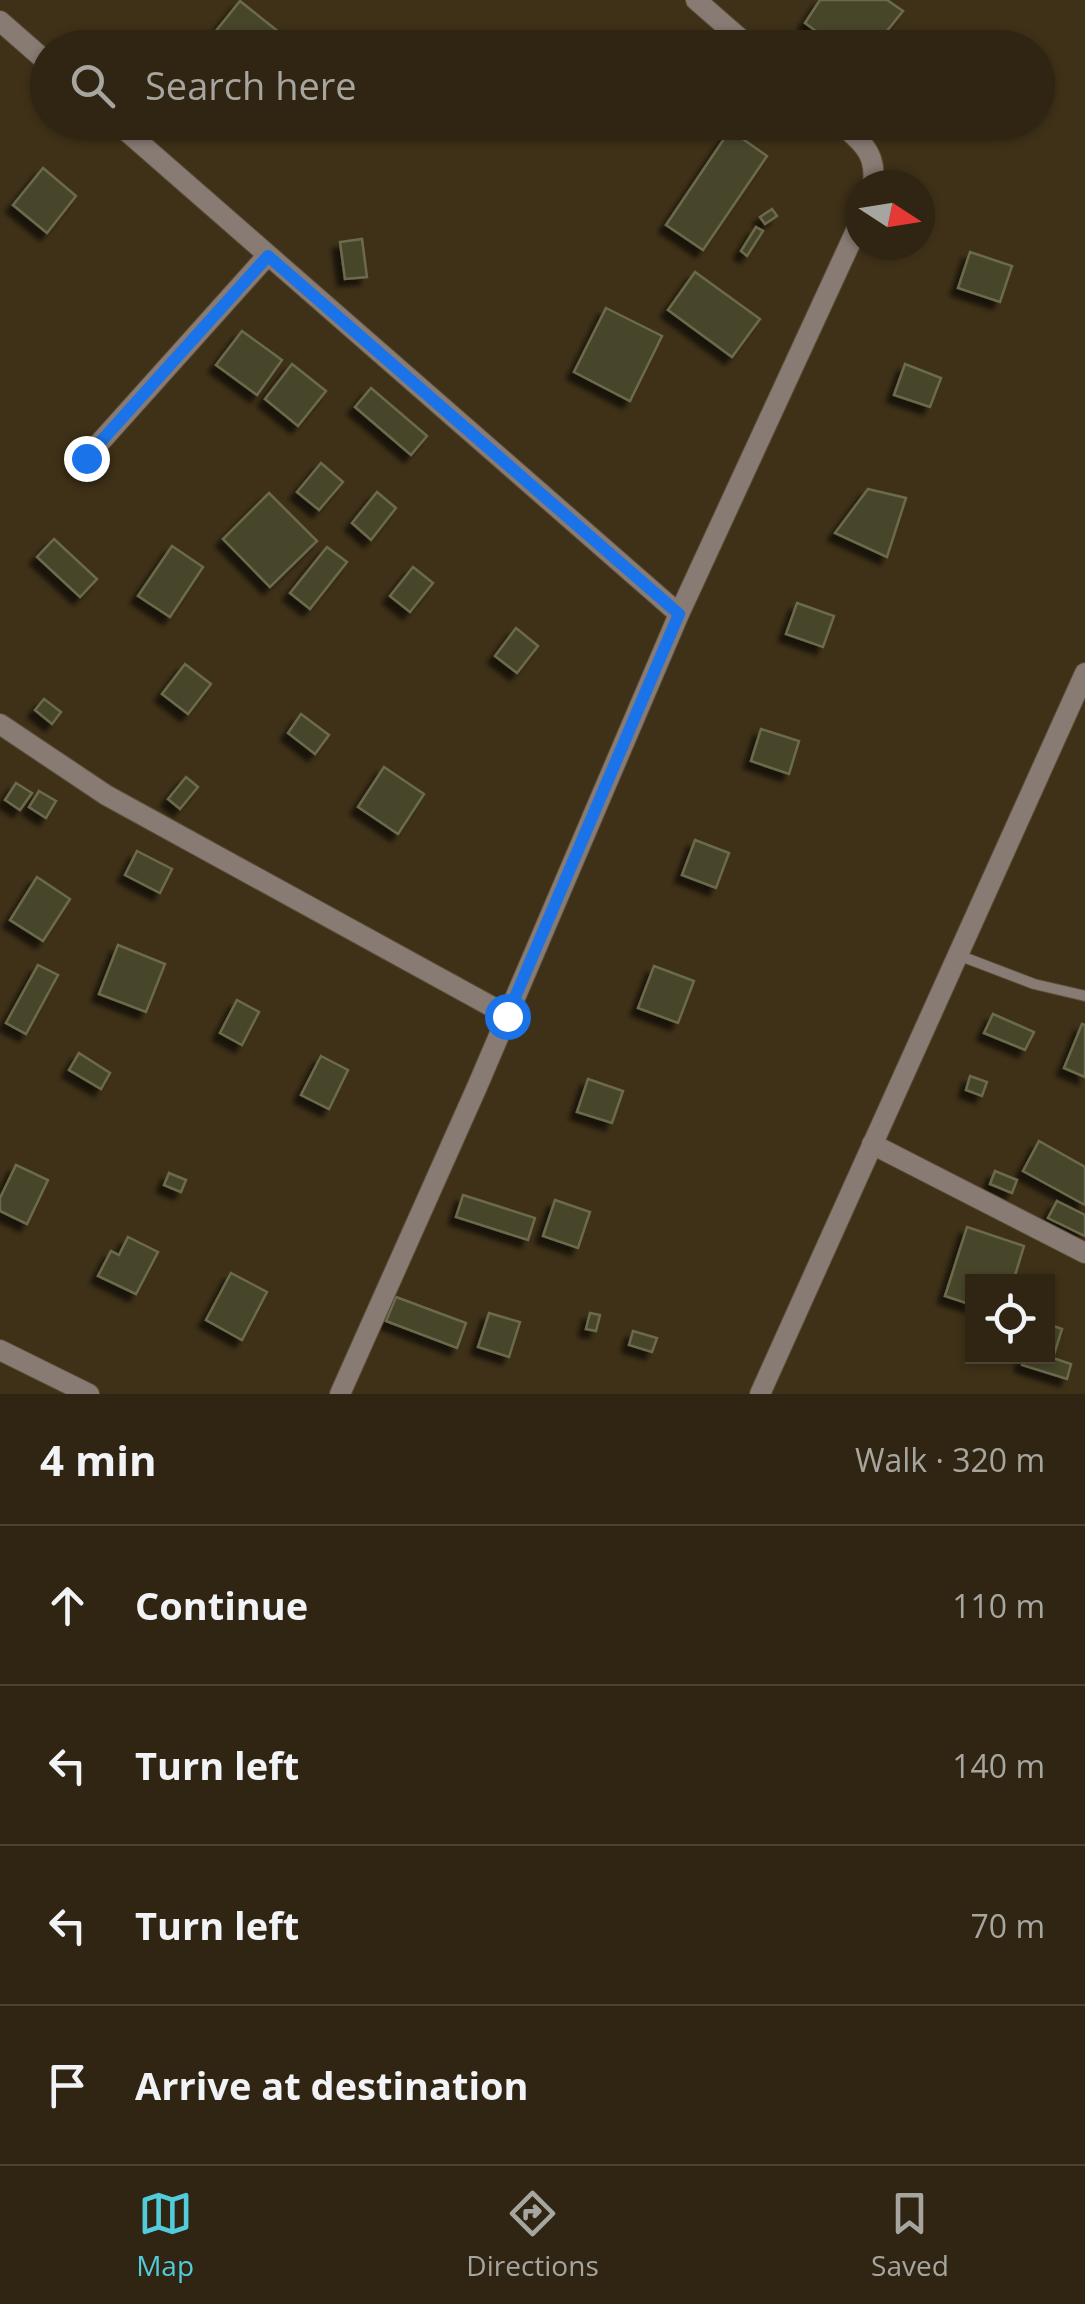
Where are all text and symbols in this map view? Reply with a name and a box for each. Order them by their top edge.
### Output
search box [30,30,1055,140]
icon: search [65,58,120,113]
text: Search here [145,59,357,111]
north arrow [845,170,935,260]
route end [64,436,110,482]
route start [485,994,531,1040]
map controls [965,1274,1055,1364]
button: locate [965,1274,1055,1364]
text: 4 min [40,1431,157,1488]
text: Walk · 320 m [855,1438,1045,1481]
icon: ahead [40,1578,95,1633]
text: Continue [135,1579,308,1631]
text: 110 m [952,1584,1045,1627]
icon: left [40,1738,95,1793]
text: Turn left [135,1739,299,1791]
text: 140 m [952,1744,1045,1787]
icon: left [40,1898,95,1953]
text: Turn left [135,1899,299,1951]
text: 70 m [970,1904,1045,1947]
icon: arrive [40,2058,95,2113]
text: Arrive at destination [135,2059,529,2111]
tab: Map [136,2186,194,2284]
tab: Directions [466,2186,599,2284]
tab: Saved [871,2186,949,2284]

